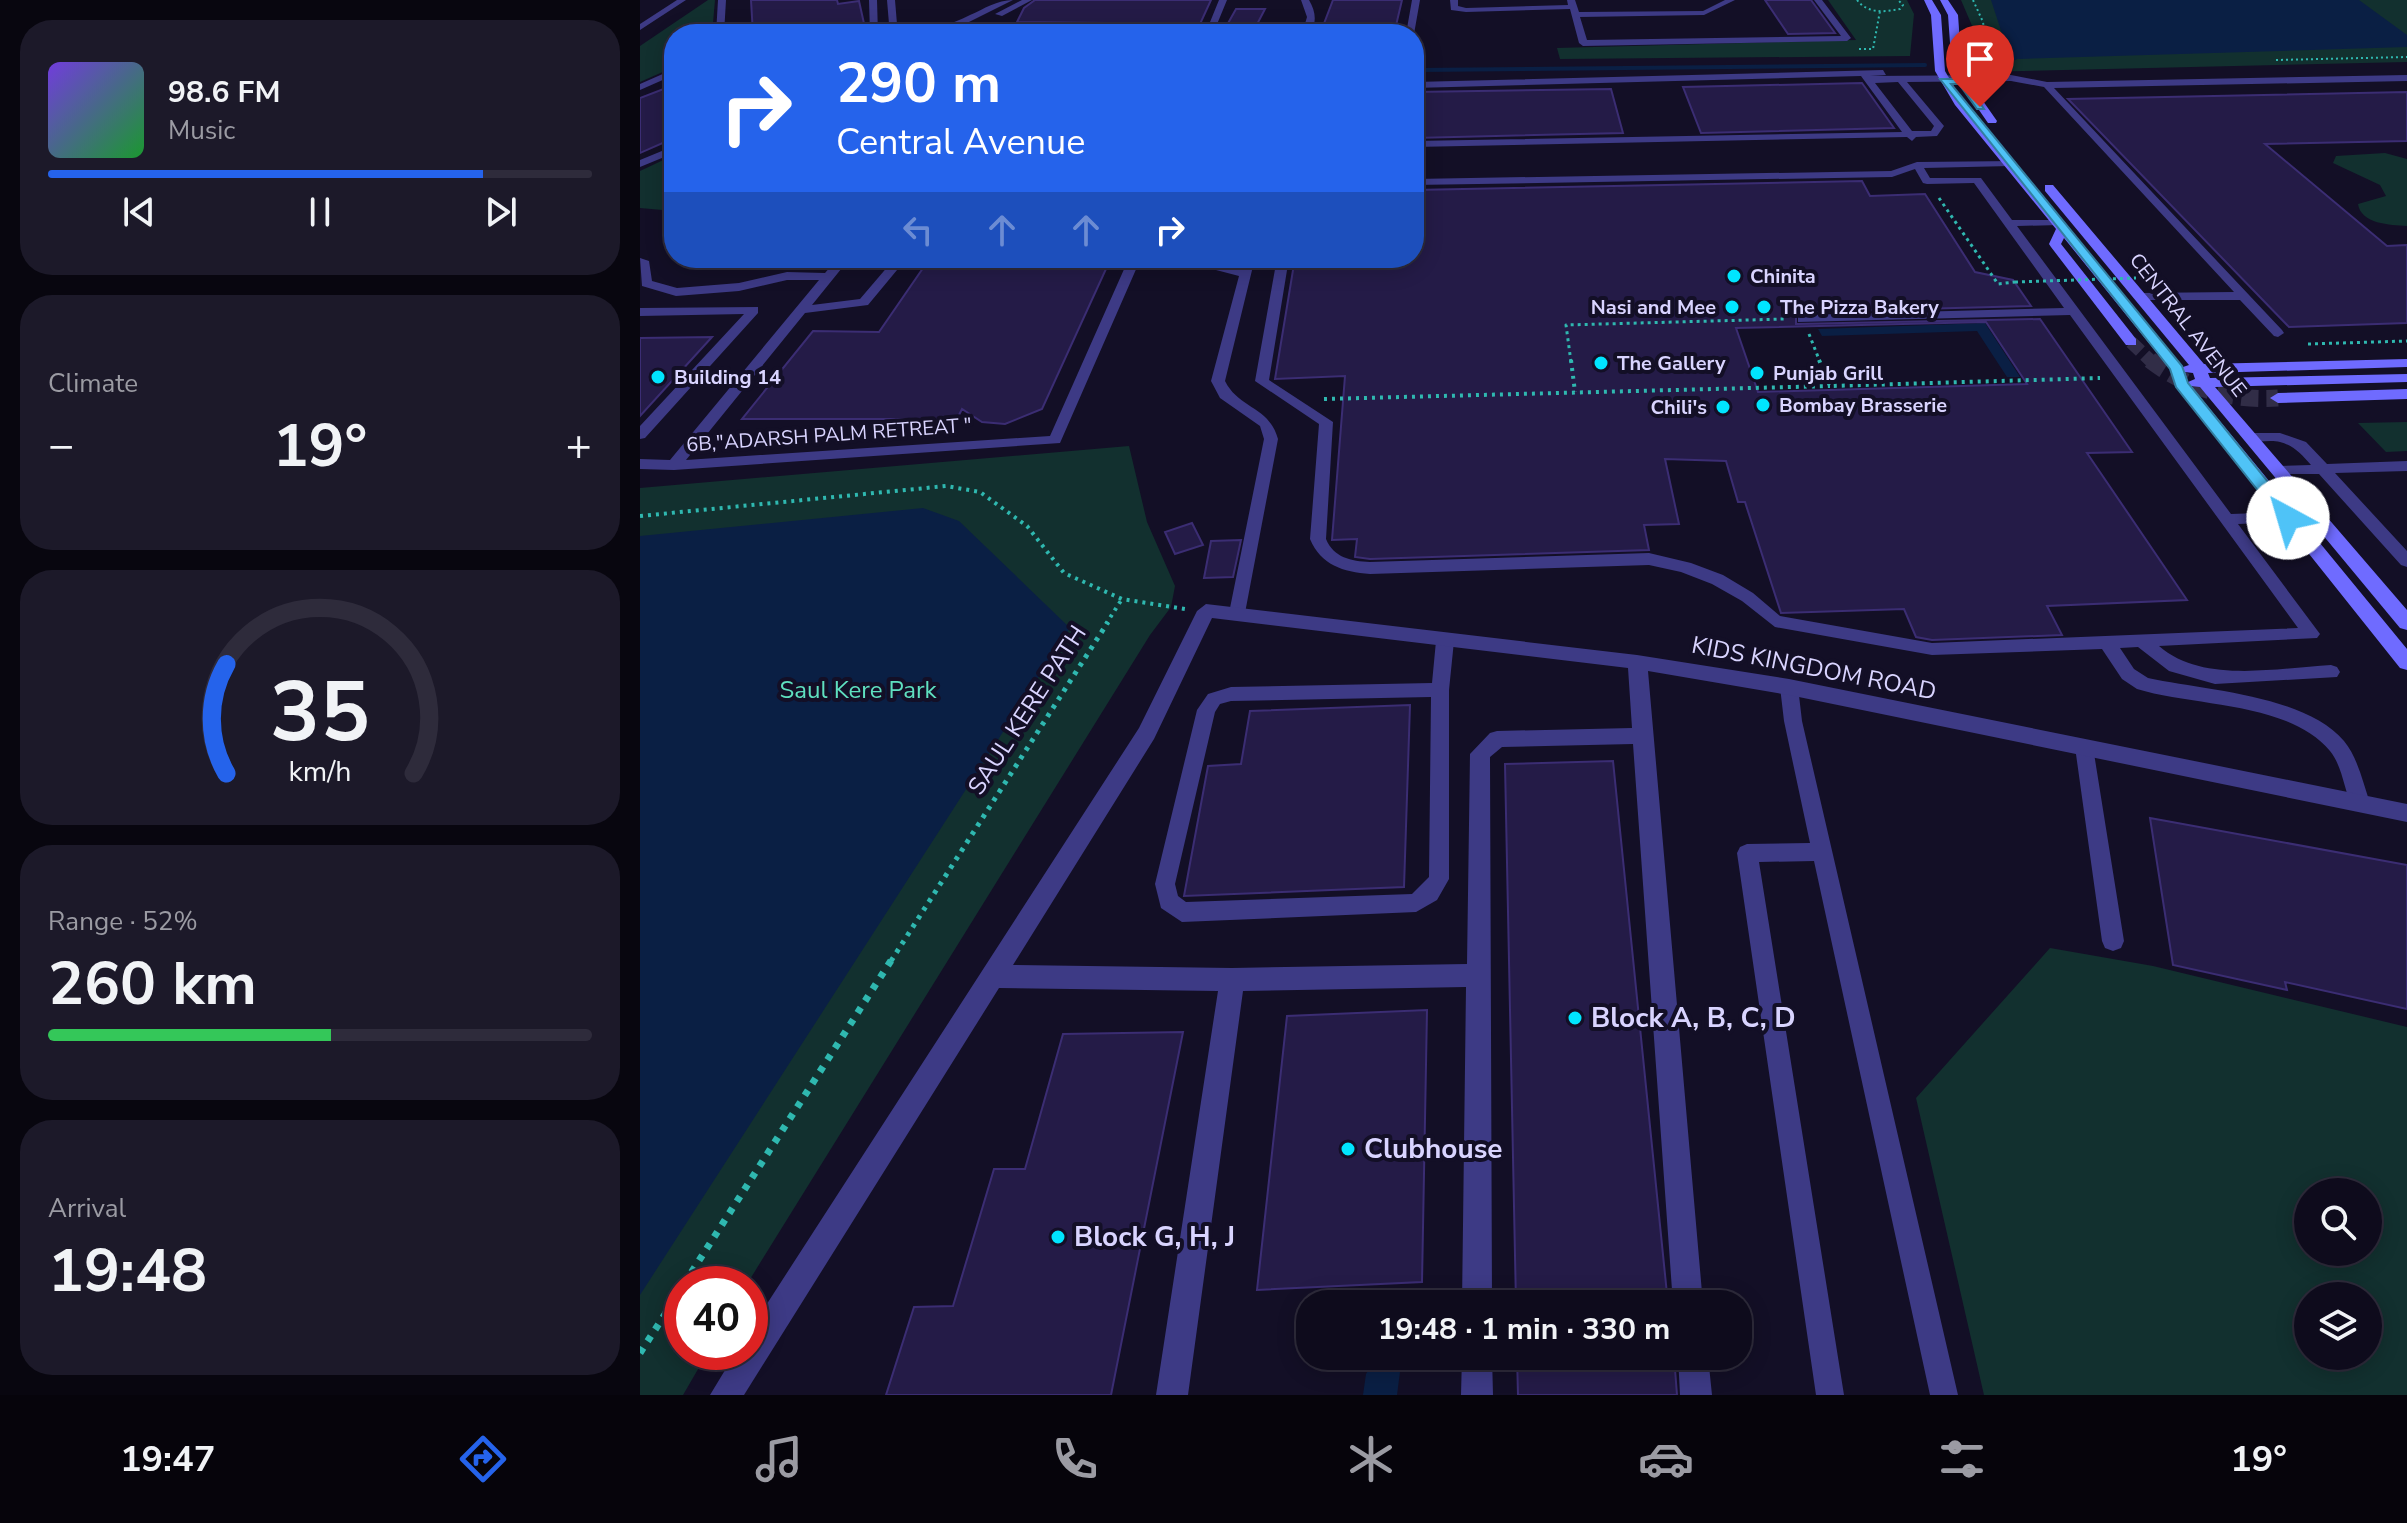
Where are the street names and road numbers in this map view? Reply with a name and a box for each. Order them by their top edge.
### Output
street label: CENTRAL AVENUE [2123,247,2253,403]
street label: 6B,"ADARSH PALM RETREAT " [685,412,973,458]
street label: SAUL KERE PATH [960,619,1094,801]
street label: KIDS KINGDOM ROAD [1689,629,1939,707]

